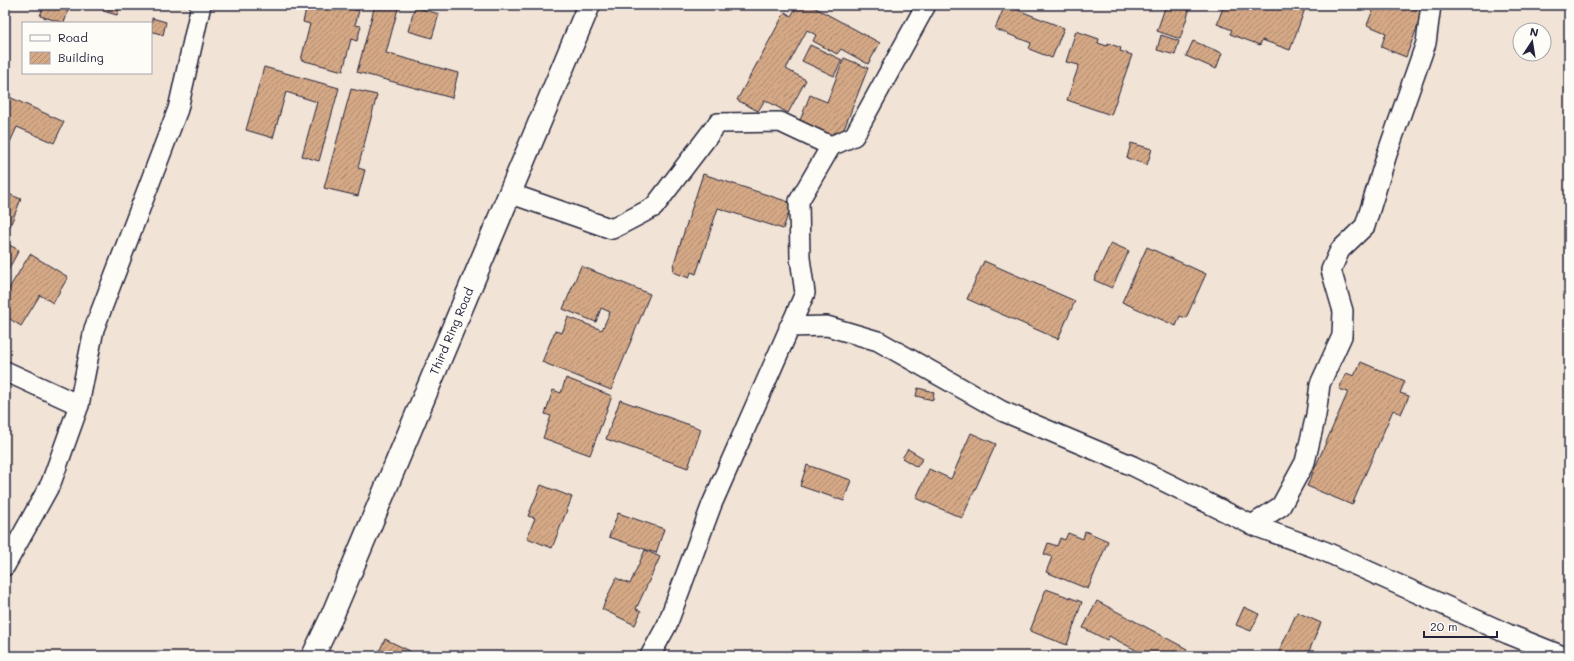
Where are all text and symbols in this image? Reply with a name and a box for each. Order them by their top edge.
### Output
legend [22,22,152,74]
north arrow [1512,22,1552,62]
text: N [1529,24,1540,40]
text: Road [58,29,88,45]
text: Building [58,49,104,65]
street label: Third Ring Road [425,285,477,377]
scale bar [1424,613,1497,639]
text: 20 m [1430,618,1458,634]

